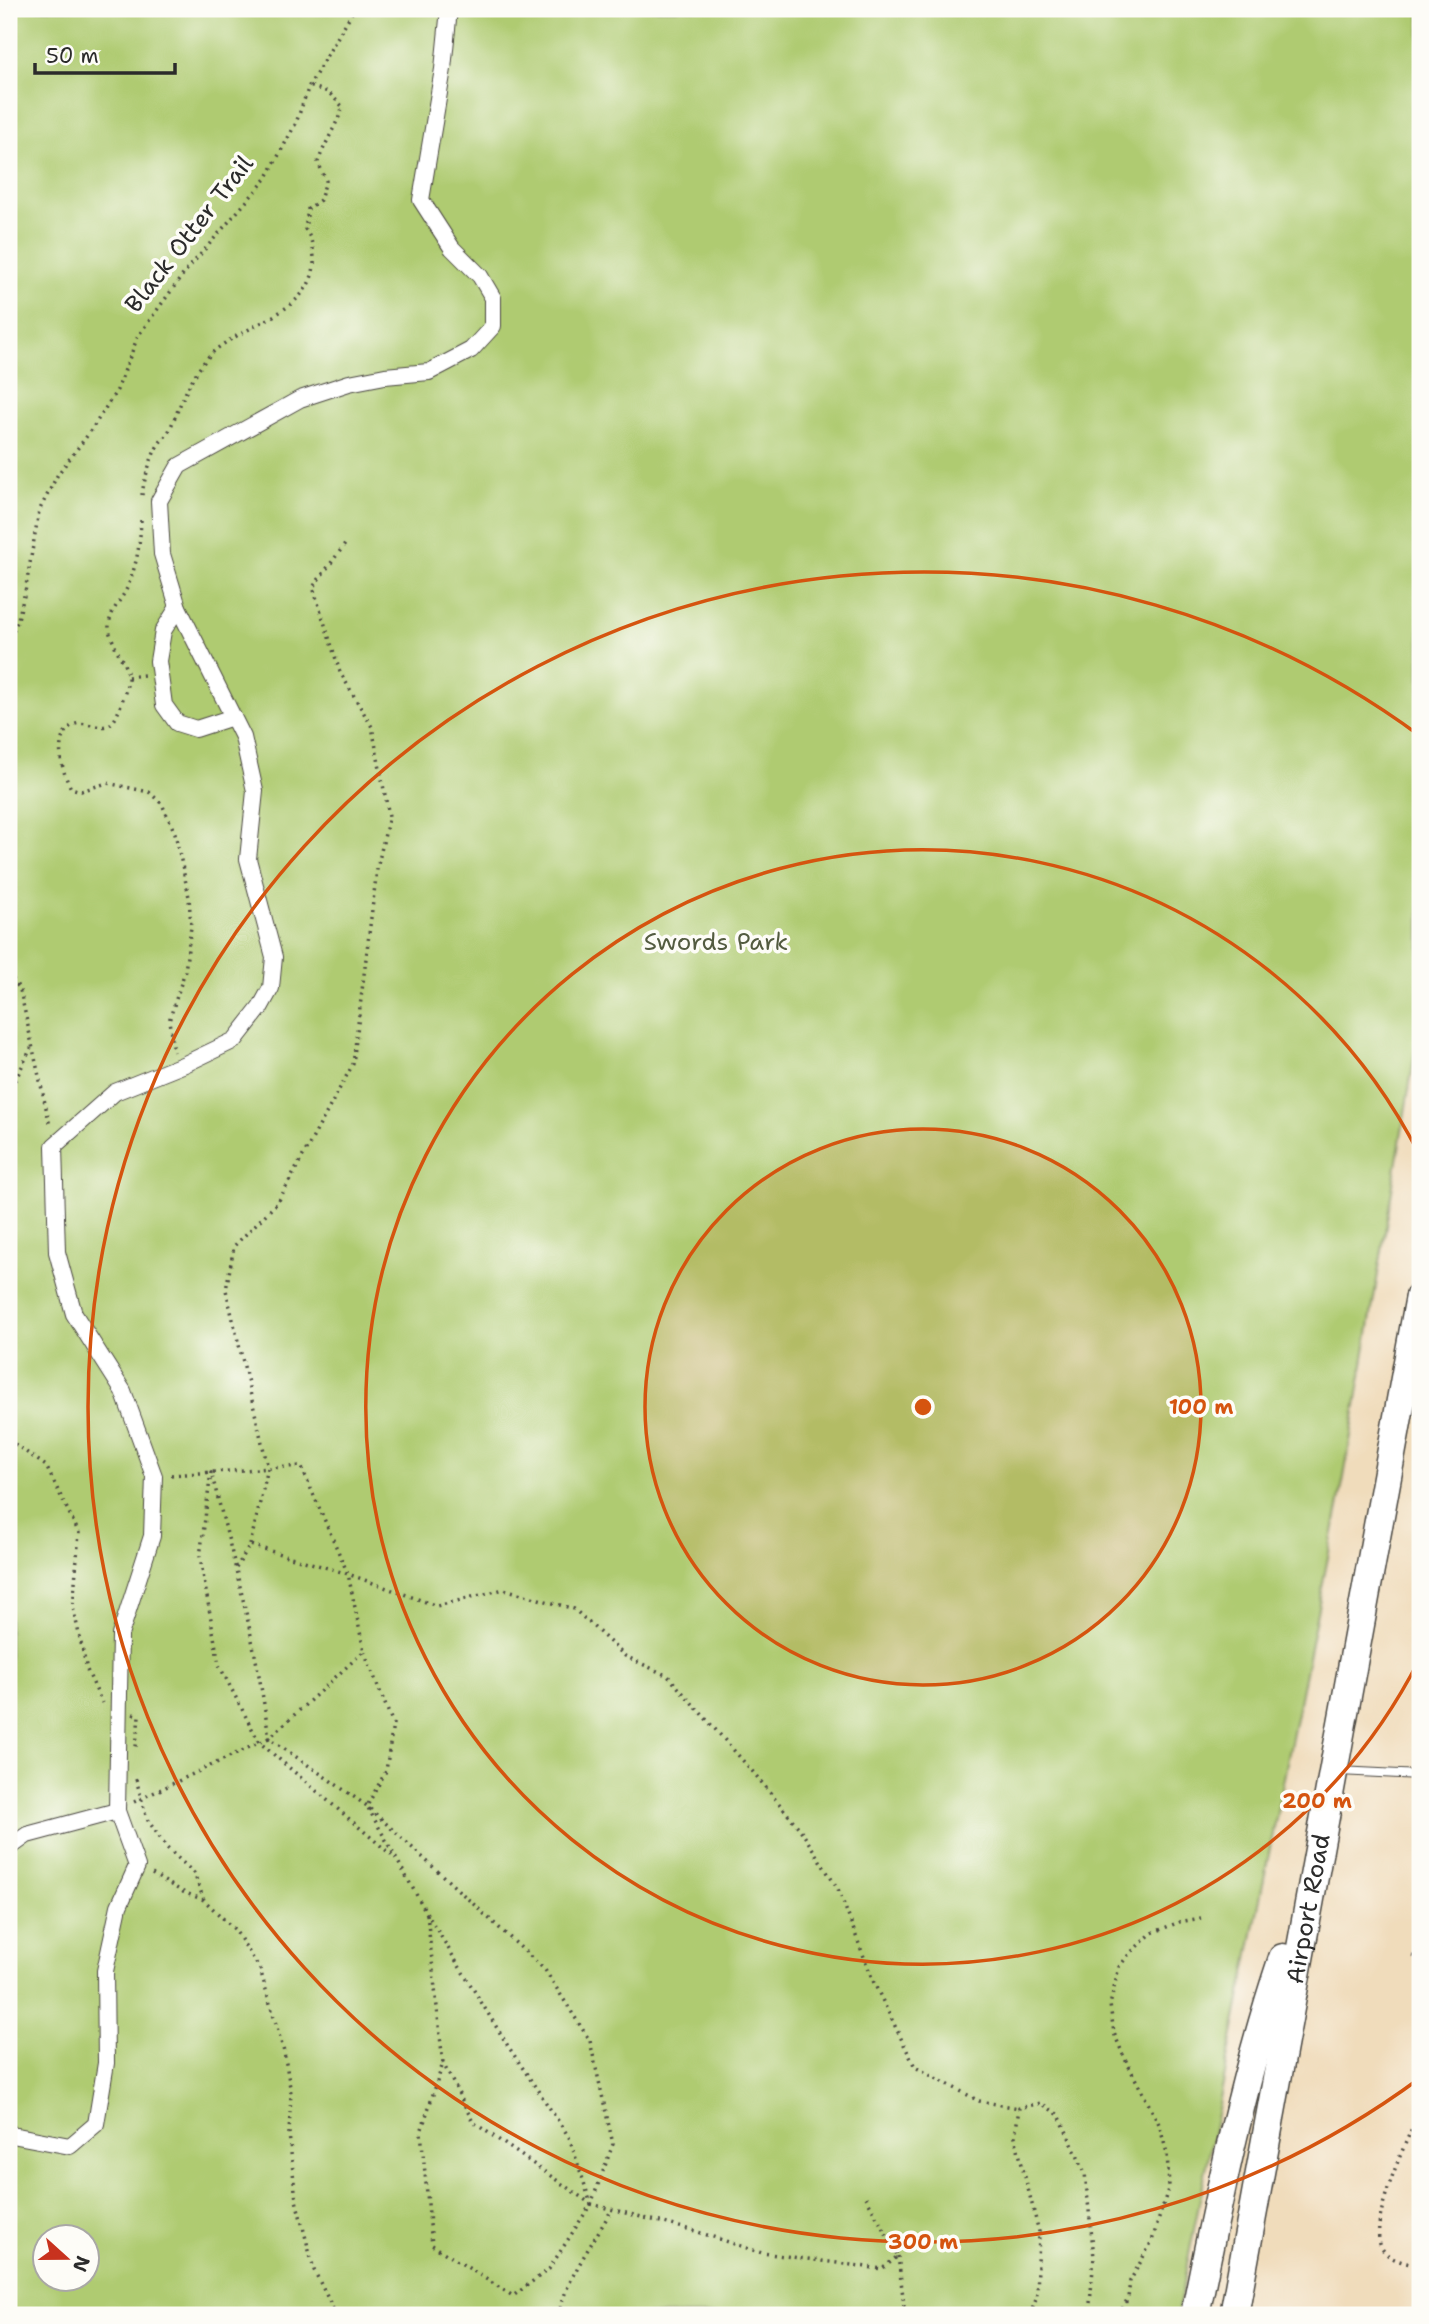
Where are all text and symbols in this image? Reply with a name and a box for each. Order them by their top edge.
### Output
scale bar [35,32,175,76]
text: 50 m [46,42,99,70]
street label: Black Otter Trail [118,148,261,319]
park label: Swords Park [644,926,788,958]
text: 100 m [1169,1393,1233,1421]
centre of rings [911,1395,935,1419]
text: 200 m [1282,1787,1352,1815]
street label: Airport Road [1279,1831,1338,1986]
north arrow [32,2222,102,2292]
text: 300 m [888,2228,958,2256]
text: N [67,2252,96,2275]

